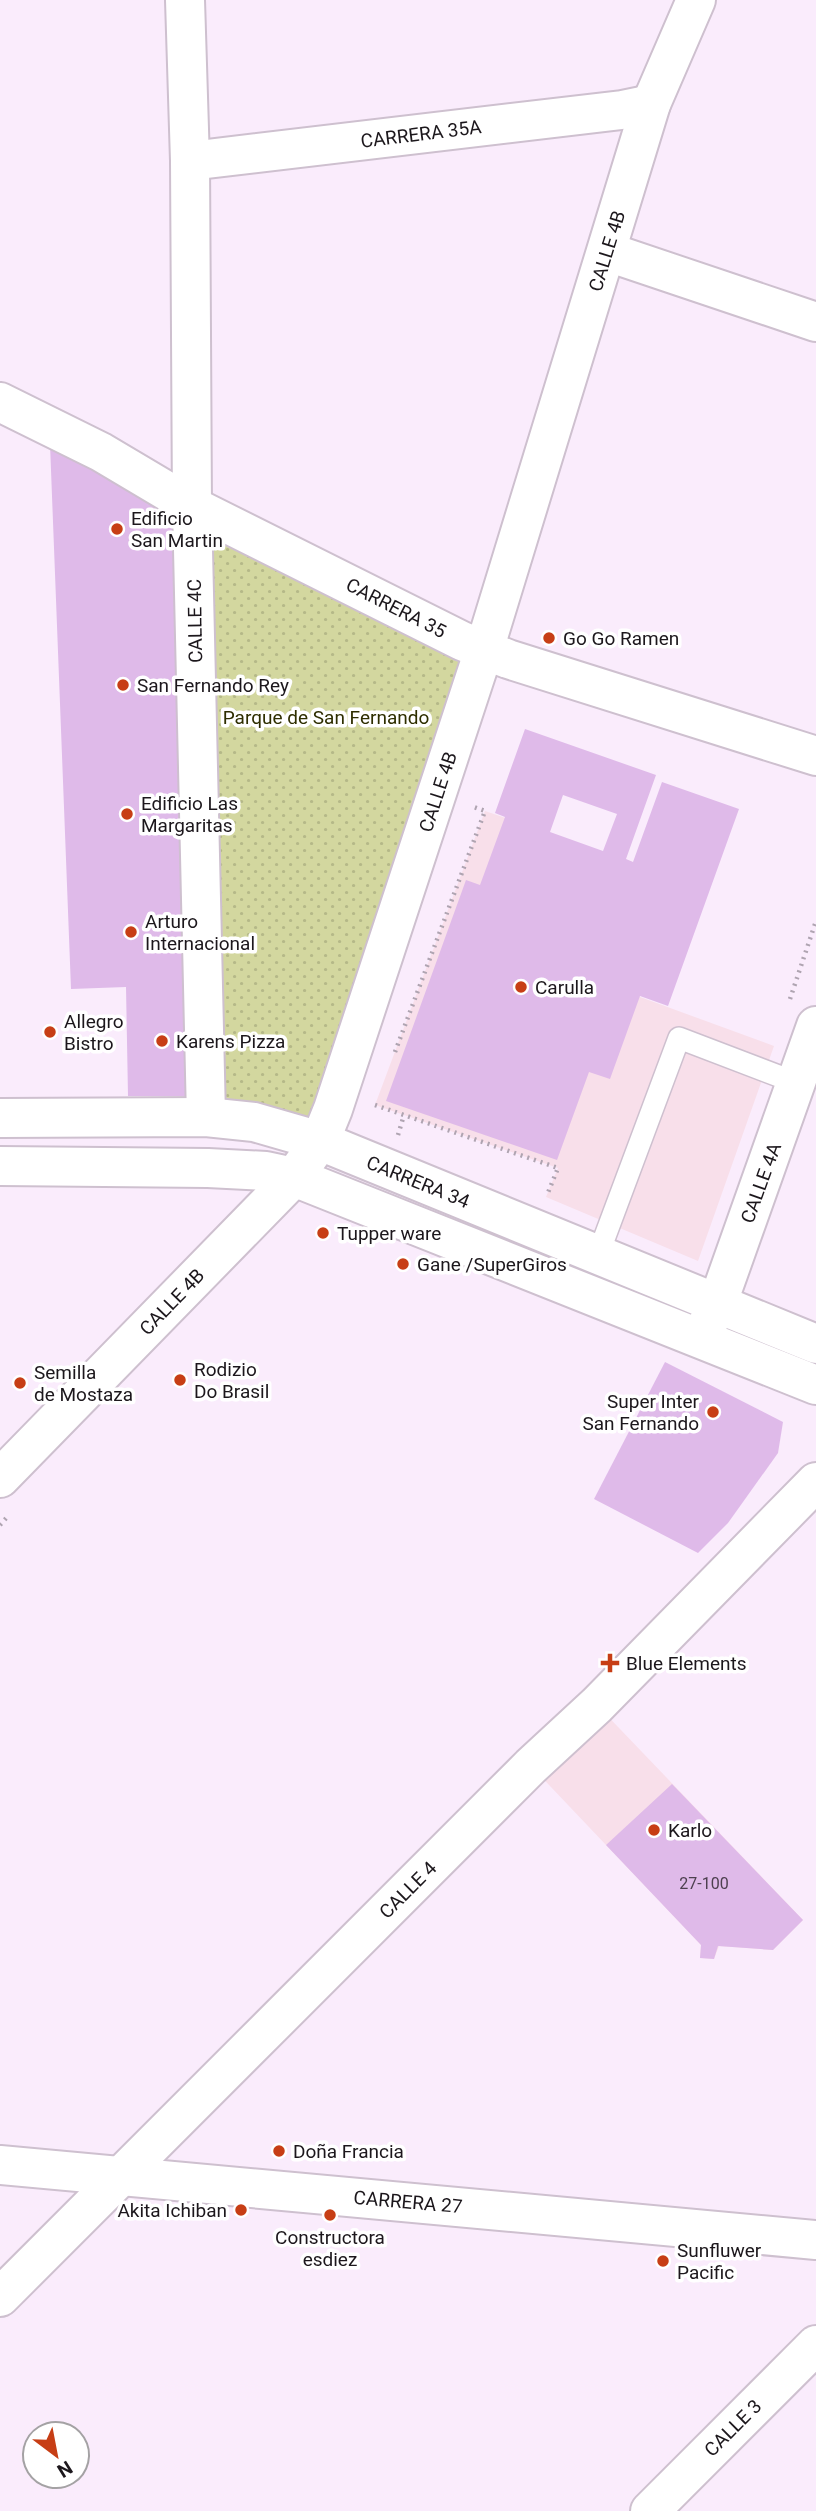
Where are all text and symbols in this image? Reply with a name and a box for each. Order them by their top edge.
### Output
street label: CARRERA 35A [359,115,483,153]
street label: CALLE 4B [584,208,630,294]
place label: Edificio San Martin [131,507,223,552]
marker: Edificio San Martin [109,521,125,537]
street label: CARRERA 35 [342,573,450,643]
street label: CALLE 4C [183,579,207,663]
place label: Go Go Ramen [563,627,679,650]
marker: Go Go Ramen [541,630,557,646]
place label: San Fernando Rey [137,674,289,697]
marker: San Fernando Rey [115,677,131,693]
park label: Parque de San Fernando [223,706,429,729]
street label: CALLE 4B [414,749,462,835]
place label: Edificio Las Margaritas [141,792,238,837]
marker: Edificio Las Margaritas [119,806,135,822]
place label: Arturo Internacional [145,910,255,955]
marker: Arturo Internacional [123,924,139,940]
place label: Carulla [535,976,594,999]
marker: Carulla [513,979,529,995]
place label: Allegro Bistro [64,1010,123,1055]
marker: Allegro Bistro [42,1024,58,1040]
place label: Karens Pizza [176,1030,285,1053]
marker: Karens Pizza [154,1033,170,1049]
street label: CALLE 4A [736,1139,786,1226]
street label: CARRERA 34 [363,1151,473,1213]
place label: Tupper ware [337,1222,441,1245]
marker: Tupper ware [315,1225,331,1241]
place label: Gane /SuperGiros [417,1253,567,1276]
marker: Gane /SuperGiros [395,1256,411,1272]
street label: CALLE 4B [135,1264,209,1340]
place label: Rodizio Do Brasil [194,1358,269,1403]
place label: Semilla de Mostaza [34,1361,133,1406]
marker: Rodizio Do Brasil [172,1372,188,1388]
marker: Semilla de Mostaza [12,1375,28,1391]
place label: Super Inter San Fernando [582,1390,700,1435]
marker: Super Inter San Fernando [705,1404,721,1420]
place label: Blue Elements [626,1652,746,1675]
marker: Blue Elements [600,1653,620,1673]
place label: Karlo [668,1819,712,1842]
marker: Karlo [646,1822,662,1838]
street label: CALLE 4 [375,1856,442,1923]
house number: 27-100 [679,1874,729,1893]
place label: Doña Francia [293,2140,404,2163]
marker: Doña Francia [271,2143,287,2159]
street label: CARRERA 27 [353,2186,463,2218]
place label: Akita Ichiban [117,2199,227,2222]
marker: Akita Ichiban [233,2202,249,2218]
marker: Constructora esdiez [322,2207,338,2223]
place label: Constructora esdiez [275,2226,385,2271]
place label: Sunfluwer Pacific [677,2239,762,2284]
marker: Sunfluwer Pacific [655,2253,671,2269]
street label: CALLE 3 [700,2395,766,2461]
north arrow [21,2420,91,2490]
text: N [53,2456,77,2482]

